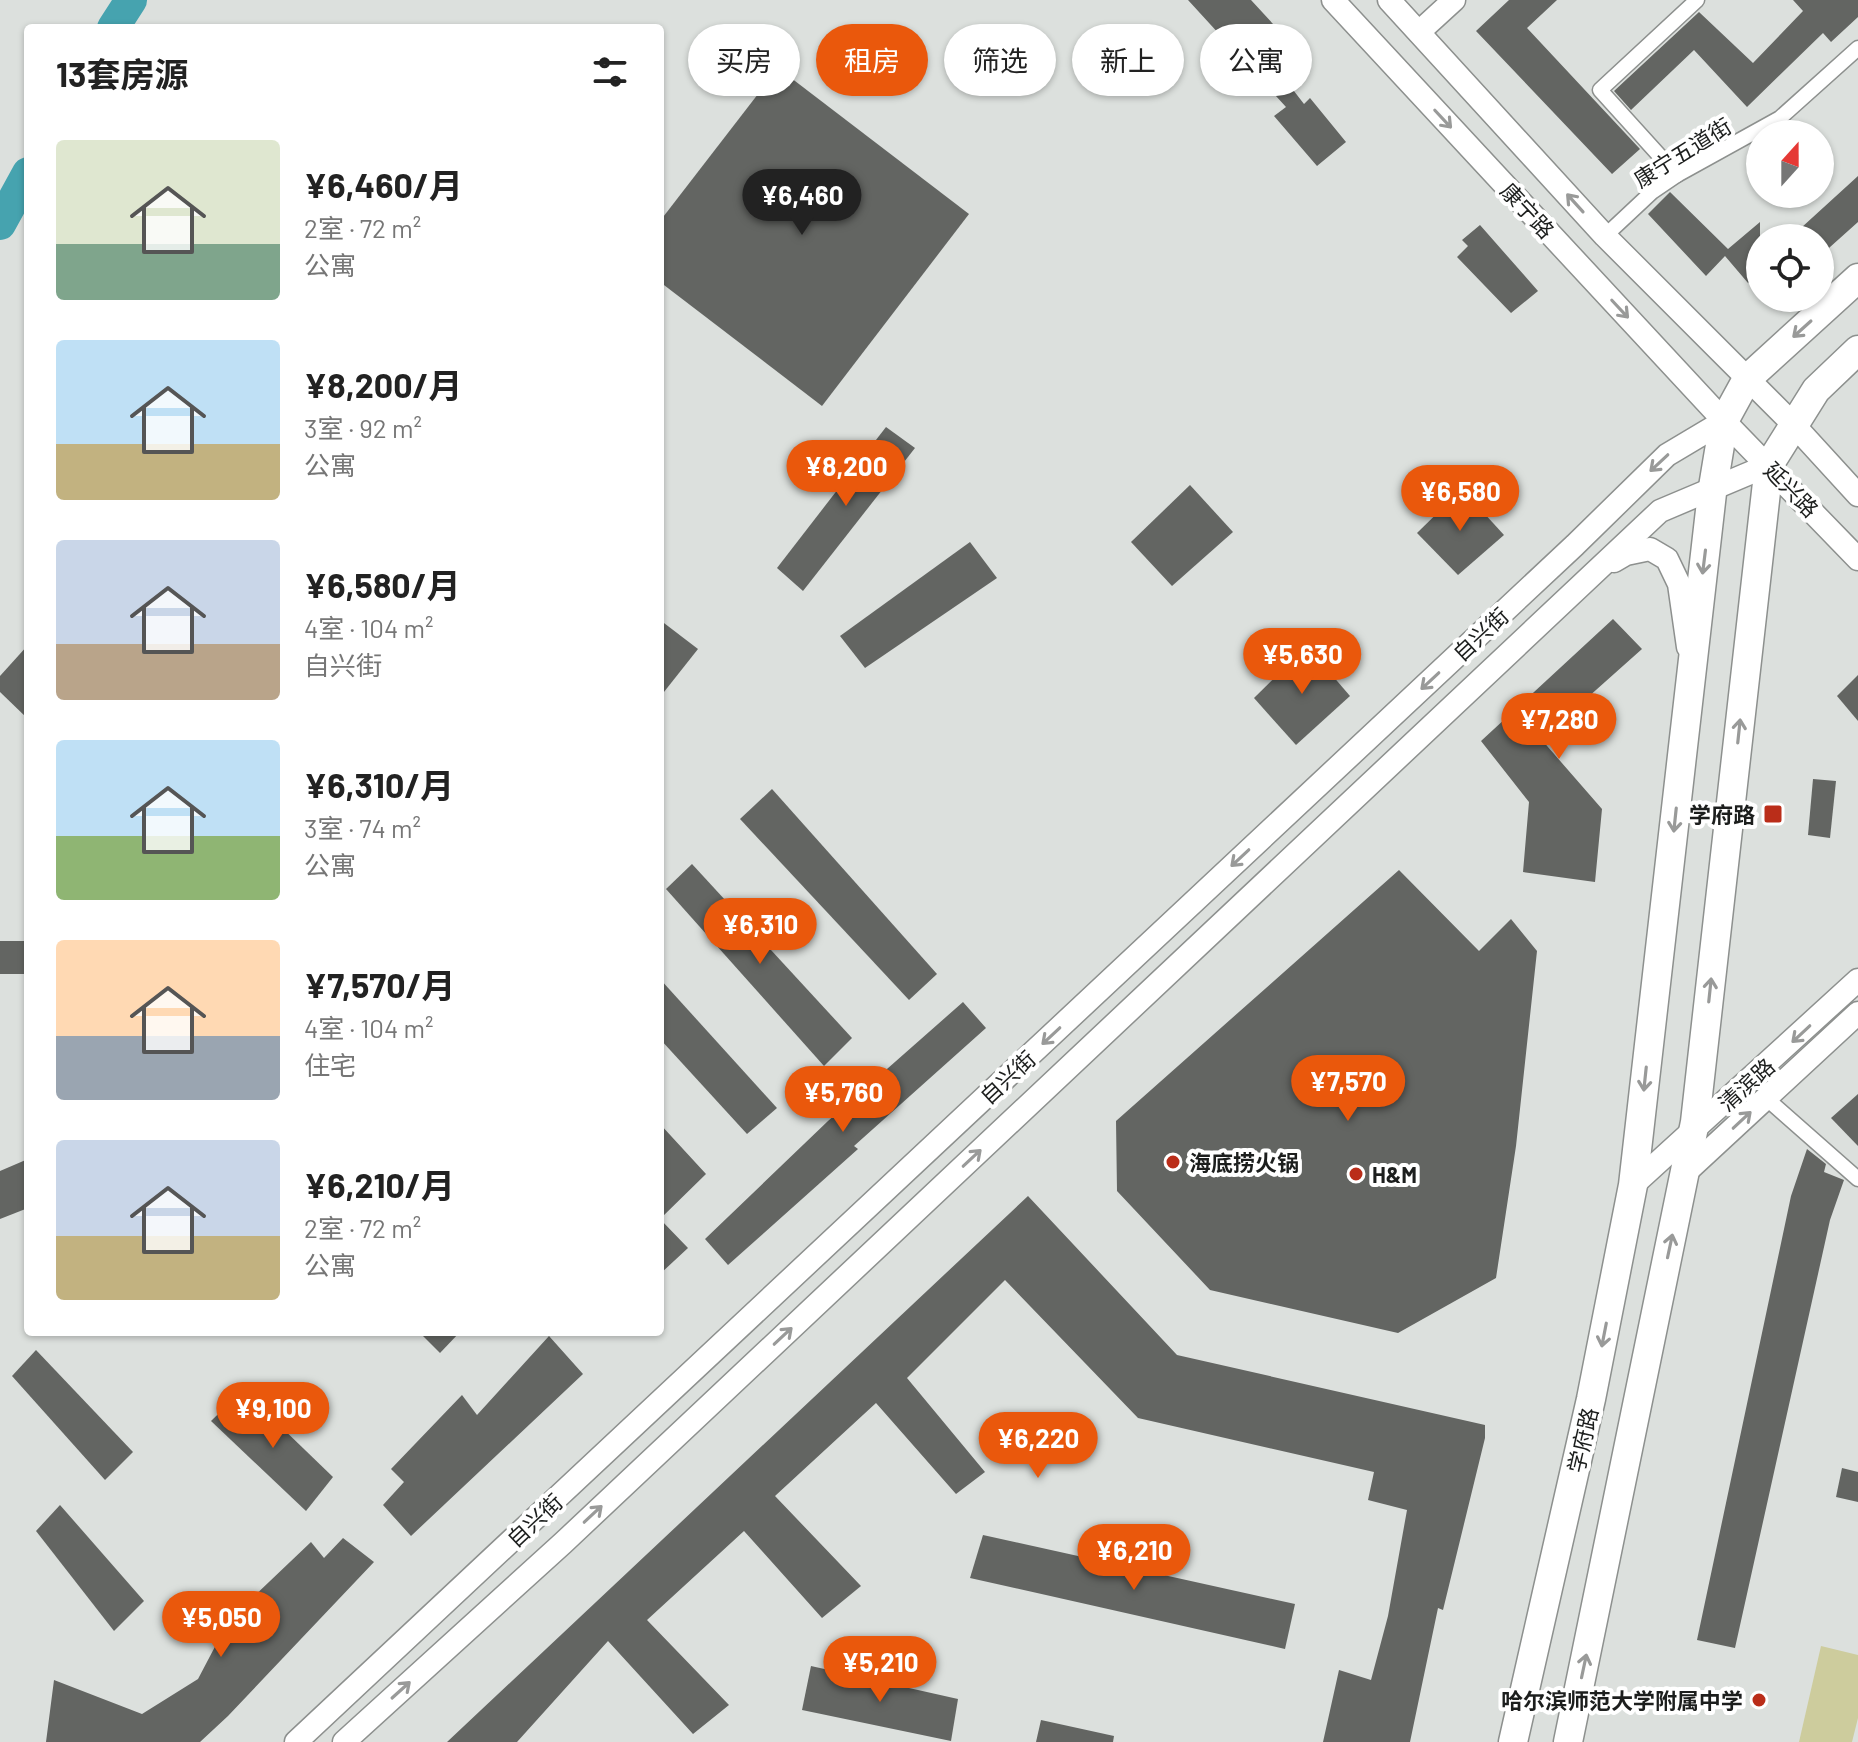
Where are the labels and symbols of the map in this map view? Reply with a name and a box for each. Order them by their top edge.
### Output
one-way arrow [1434,108,1452,128]
street label: 康宁五道街 [1628,112,1736,192]
north arrow [1746,120,1834,208]
pin: ¥6,460 [737,169,867,237]
street label: 康宁路 [1496,177,1560,243]
one-way arrow [1566,193,1585,213]
one-way arrow [1611,299,1630,319]
one-way arrow [1793,319,1813,337]
pin: ¥8,200 [781,440,911,508]
one-way arrow [1650,453,1669,472]
street label: 延兴路 [1760,456,1824,522]
pin: ¥6,580 [1395,465,1525,533]
one-way arrow [1697,548,1712,575]
street label: 自兴街 [1447,602,1513,666]
pin: ¥5,630 [1237,628,1367,696]
one-way arrow [1420,671,1440,690]
pin: ¥7,280 [1494,693,1624,761]
one-way arrow [1731,718,1746,745]
place label: 学府路 [1689,801,1755,827]
marker: 学府路 [1762,803,1784,825]
one-way arrow [1667,807,1682,833]
one-way arrow [1230,849,1250,868]
pin: ¥6,310 [695,898,825,966]
one-way arrow [1702,977,1717,1004]
one-way arrow [1791,1024,1811,1043]
one-way arrow [1041,1027,1061,1046]
street label: 自兴街 [974,1045,1040,1109]
street label: 清滨路 [1713,1052,1779,1116]
pin: ¥7,570 [1283,1055,1413,1123]
one-way arrow [1638,1065,1653,1092]
pin: ¥5,760 [778,1066,908,1134]
one-way arrow [1732,1110,1752,1129]
one-way arrow [962,1149,981,1168]
place label: 海底捞火锅 [1189,1149,1299,1175]
marker: 海底捞火锅 [1164,1153,1182,1171]
place label: H&M [1372,1161,1417,1187]
marker: H&M [1347,1165,1365,1183]
one-way arrow [1663,1234,1678,1260]
one-way arrow [1595,1322,1610,1347]
one-way arrow [773,1327,793,1346]
pin: ¥9,100 [208,1382,338,1450]
street label: 学府路 [1562,1405,1602,1475]
pin: ¥6,220 [973,1412,1103,1480]
street label: 自兴街 [501,1488,567,1552]
one-way arrow [583,1506,603,1524]
pin: ¥6,210 [1069,1524,1199,1592]
pin: ¥5,050 [156,1591,286,1659]
pin: ¥5,210 [815,1636,945,1704]
one-way arrow [1577,1653,1592,1679]
one-way arrow [391,1681,411,1699]
place label: 哈尔滨师范大学附属中学 [1501,1687,1743,1713]
marker: 哈尔滨师范大学附属中学 [1750,1691,1768,1709]

